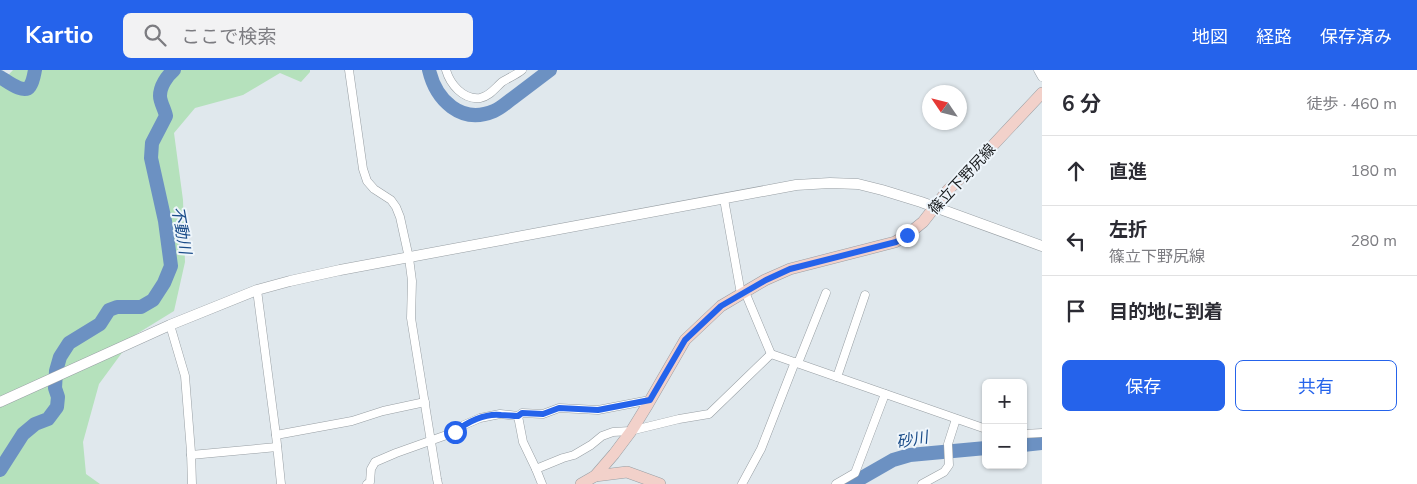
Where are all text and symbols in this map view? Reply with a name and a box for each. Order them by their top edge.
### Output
search box [123,13,473,58]
text: Kartio [25,19,93,51]
icon: search [141,21,169,49]
text: ここで検索 [181,24,276,50]
text: 地図 [1192,25,1228,49]
text: 経路 [1256,25,1292,49]
text: 保存済み [1320,25,1392,49]
north arrow [922,85,967,130]
text: 6 分 [1062,90,1101,118]
text: 徒歩 · 460 m [1307,93,1397,115]
street label: 篠立下野尻線 [924,139,1000,219]
icon: ahead [1062,157,1090,185]
text: 直進 [1109,159,1147,185]
text: 180 m [1350,160,1397,182]
water label: 不動川 [166,205,196,258]
text: 左折 [1109,217,1147,243]
route end [896,224,919,247]
icon: left [1062,227,1090,255]
text: 280 m [1350,230,1397,252]
text: 篠立下野尻線 [1109,246,1205,268]
icon: arrive [1062,297,1090,325]
text: 目的地に到着 [1109,299,1223,325]
button: 保存 [1062,360,1225,411]
button: 共有 [1235,360,1397,411]
map controls [982,379,1027,469]
button: + [982,379,1027,424]
route start [444,421,467,444]
button: − [982,424,1027,469]
water label: 砂川 [894,426,932,454]

